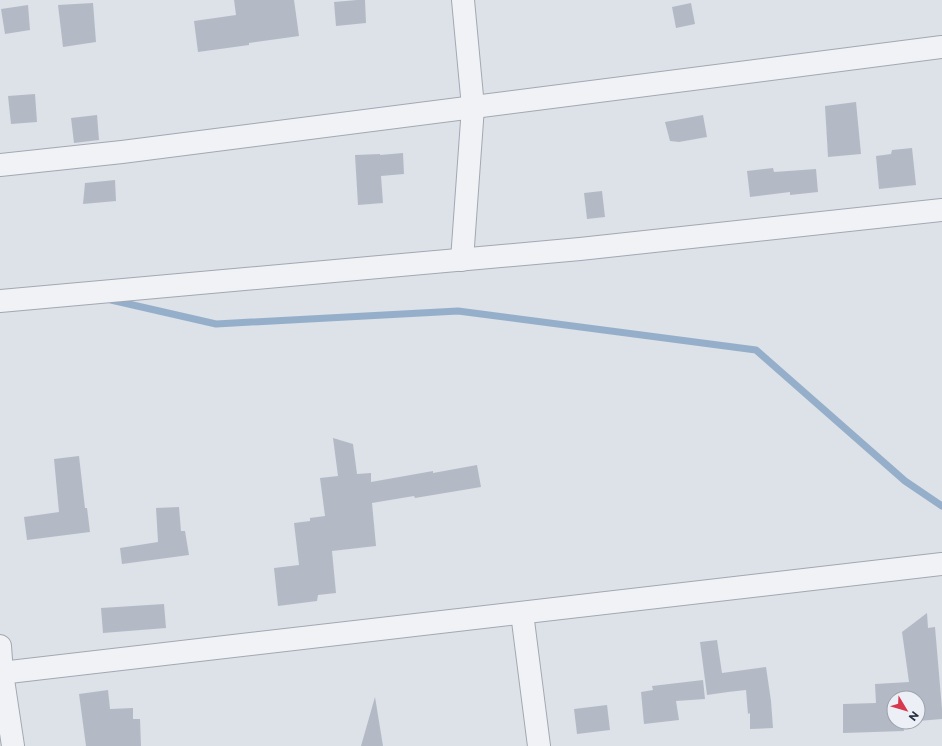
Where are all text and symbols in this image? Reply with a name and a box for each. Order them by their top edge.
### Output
north arrow [886,690,926,730]
text: N [906,708,922,724]

